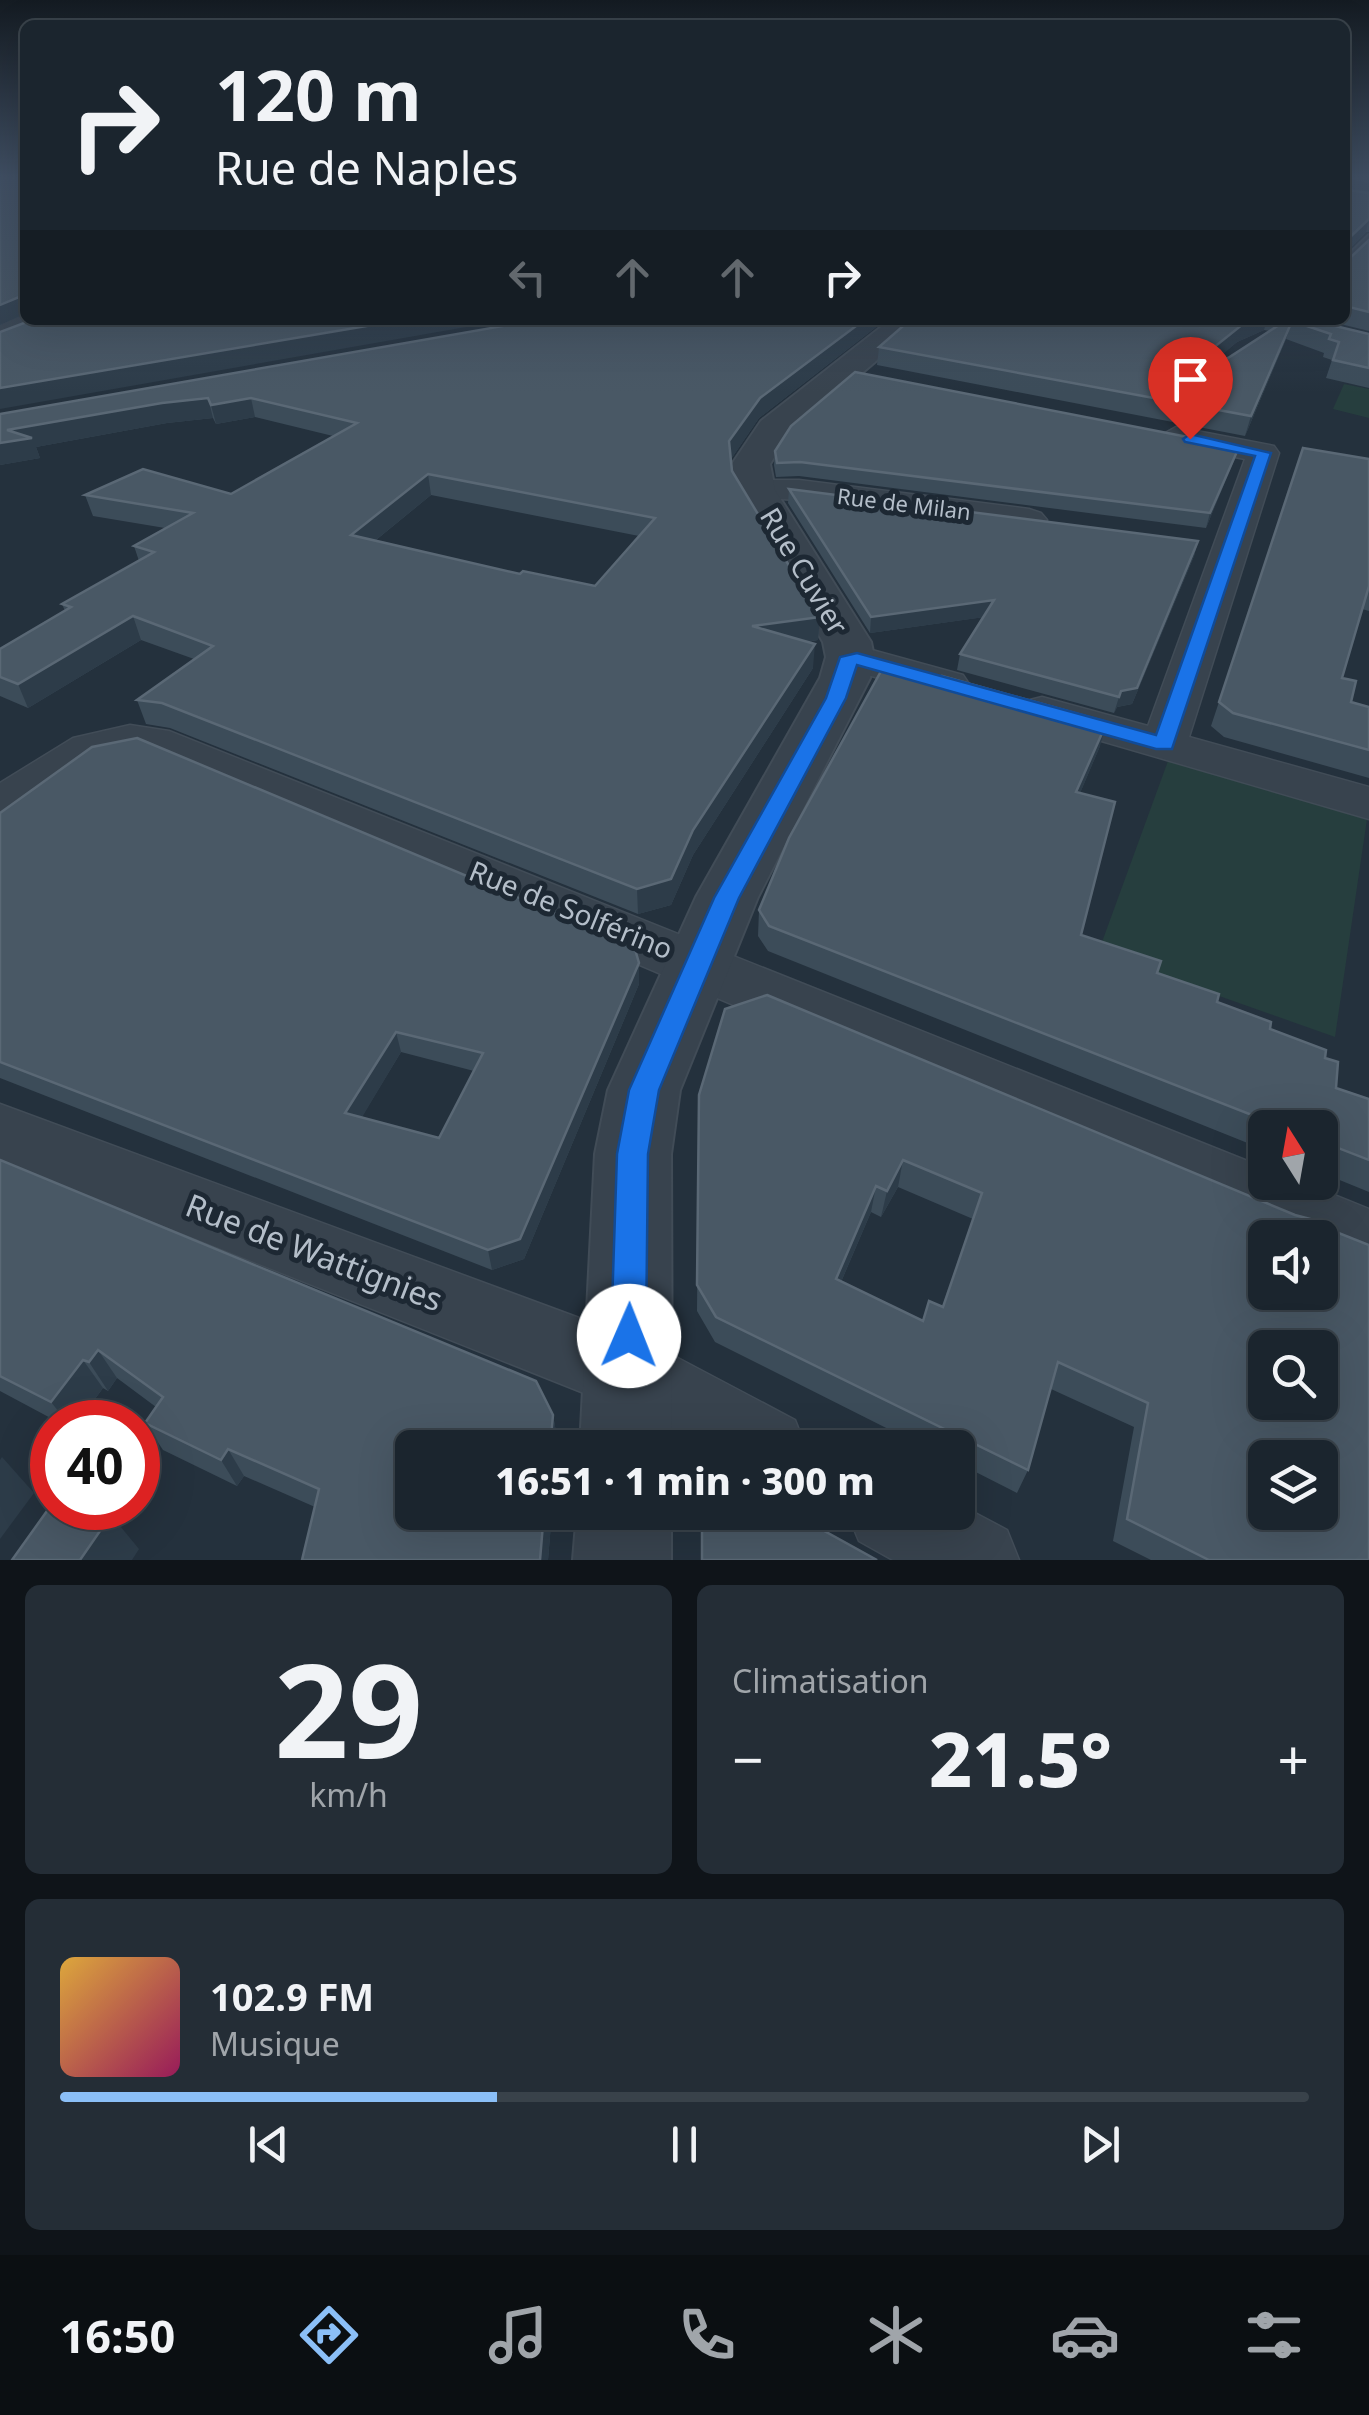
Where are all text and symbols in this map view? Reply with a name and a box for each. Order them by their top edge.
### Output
text: 120 m [215,46,422,142]
icon: right [50,60,180,190]
text: Rue de Naples [215,137,518,198]
icon: left [500,250,555,305]
icon: ahead [605,250,660,305]
icon: ahead [710,250,765,305]
icon: right [815,250,870,305]
pin [1148,337,1233,440]
icon: arrive [1163,352,1218,407]
street label: Rue de Milan [836,480,973,526]
street label: Rue Cuvier [752,500,858,641]
street label: Rue de Solférino [464,851,679,967]
north arrow [1248,1110,1338,1200]
map controls [1248,1110,1338,1530]
street label: Rue de Wattignies [180,1183,449,1320]
button: sound [1248,1220,1338,1310]
position arrow [577,1284,681,1388]
button: search [1248,1330,1338,1420]
speed limit sign: 40 [30,1400,160,1530]
button: layers [1248,1440,1338,1530]
text: 16:51 · 1 min · 300 m [495,1454,875,1506]
text: 29 [274,1619,423,1796]
text: Climatisation [732,1659,929,1702]
text: 21.5° [929,1707,1112,1809]
text: − [732,1721,763,1796]
text: + [1278,1721,1309,1796]
text: km/h [309,1773,388,1816]
text: 102.9 FM [210,1970,374,2022]
text: Musique [210,2022,340,2065]
icon: previous [241,2117,296,2172]
icon: pause [657,2117,712,2172]
icon: next [1073,2117,1128,2172]
icon: directions [294,2300,364,2370]
icon: music [483,2300,553,2370]
icon: phone [672,2300,742,2370]
icon: climate [861,2300,931,2370]
icon: car [1050,2300,1120,2370]
icon: filters [1239,2300,1309,2370]
text: 16:50 [60,2305,175,2366]

